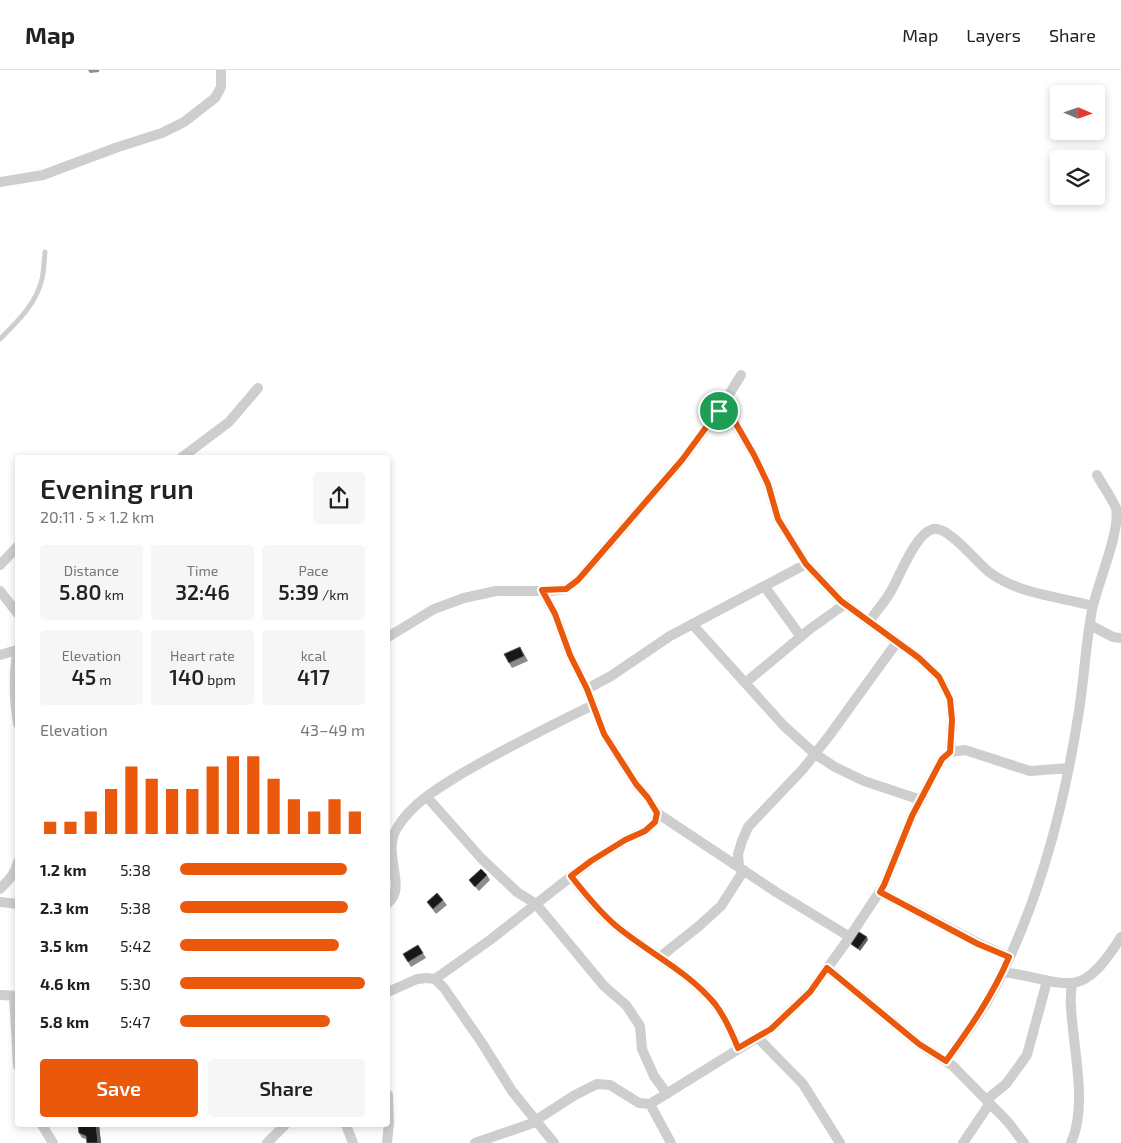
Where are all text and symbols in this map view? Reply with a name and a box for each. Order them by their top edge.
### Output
text: Map [25,20,75,49]
text: Map [902,24,938,46]
text: Layers [966,24,1021,46]
text: Share [1049,24,1096,46]
north arrow [1050,85,1105,140]
map controls [1050,85,1105,205]
button: layers [1050,150,1105,205]
pin [698,390,740,432]
icon: arrive [705,397,733,425]
text: Evening run [40,471,194,505]
button: share [313,472,365,524]
text: 20:11 · 5 × 1.2 km [40,507,154,526]
text: Distance [64,562,119,579]
text: Time [187,562,218,579]
text: Pace [298,562,329,579]
text: 5.80 [59,579,101,604]
text: 32:46 [175,579,230,604]
text: 5:39 [278,579,319,604]
text: km [101,586,124,603]
text: /km [319,586,349,603]
text: Elevation [62,647,121,664]
text: Heart rate [170,647,235,664]
text: kcal [301,647,326,664]
text: 45 [71,664,96,689]
text: 140 [169,664,204,689]
text: 417 [297,664,330,689]
text: m [96,671,112,688]
text: bpm [204,671,236,688]
text: Elevation [40,720,108,739]
text: 43–49 m [300,720,365,739]
text: 1.2 km [40,860,87,879]
text: 5:38 [120,860,151,879]
text: 2.3 km [40,898,89,917]
text: 5:38 [120,898,151,917]
text: 3.5 km [40,936,88,955]
text: 5:42 [120,936,151,955]
text: 4.6 km [40,974,90,993]
text: 5:30 [120,974,151,993]
text: 5.8 km [40,1012,89,1031]
text: 5:47 [120,1012,150,1031]
button: Save [40,1059,198,1117]
button: Share [208,1059,365,1117]

